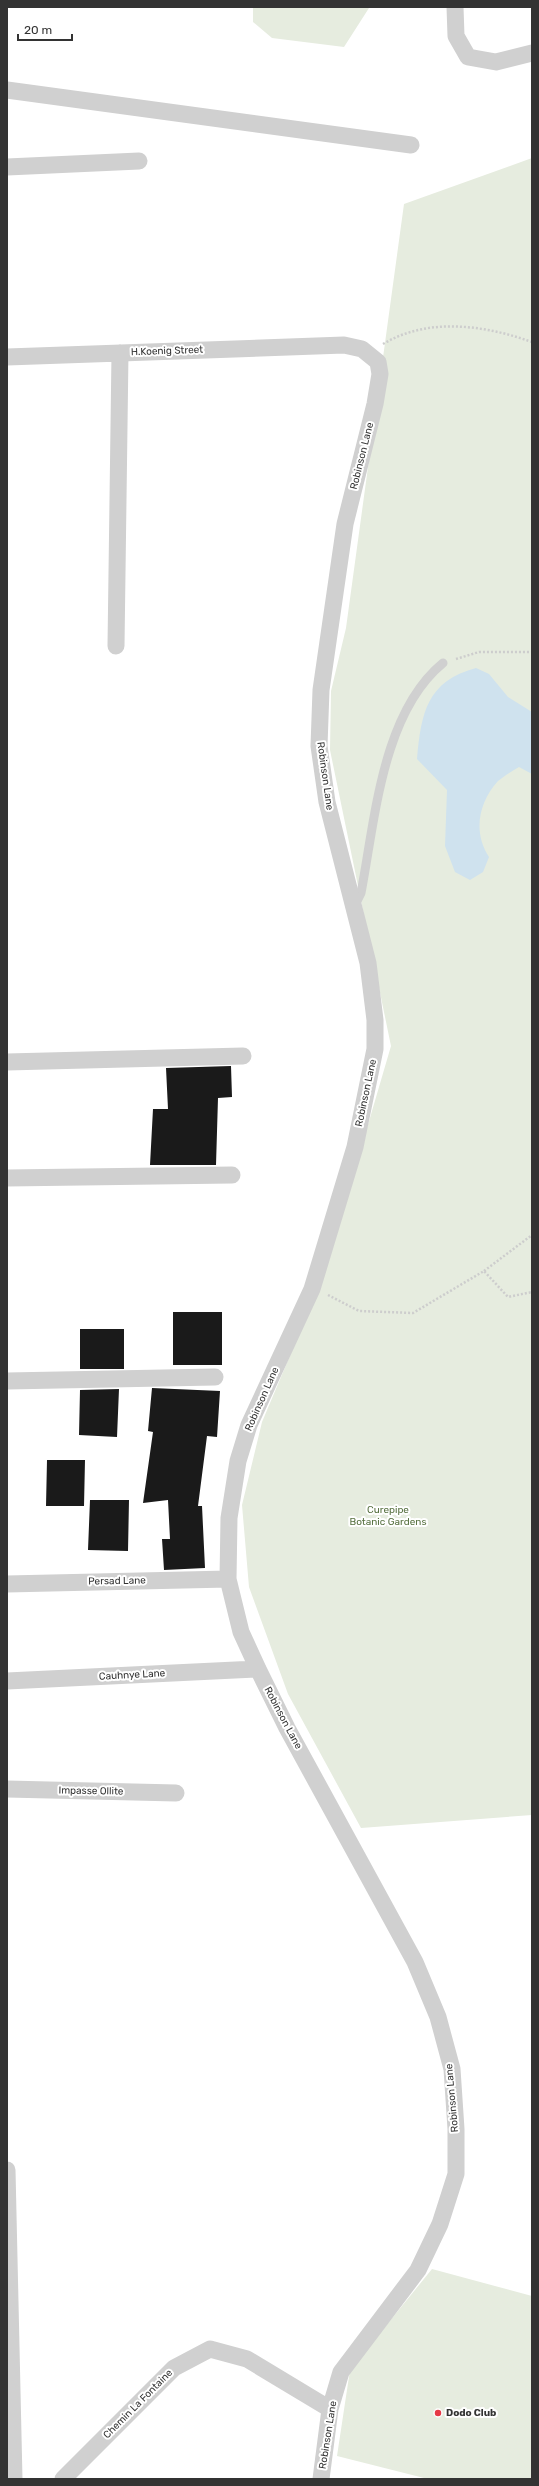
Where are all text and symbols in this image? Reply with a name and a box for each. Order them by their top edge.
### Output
scale bar [18,16,72,42]
text: 20 m [24,23,52,37]
street label: H.Koenig Street [131,344,203,358]
street label: Robinson Lane [348,421,376,491]
street label: Robinson Lane [314,741,336,811]
street label: Robinson Lane [353,1058,379,1128]
street label: Robinson Lane [243,1365,282,1433]
park label: Curepipe Botanic Gardens [350,1504,427,1528]
street label: Persad Lane [88,1574,146,1588]
street label: Cauhnye Lane [99,1667,166,1683]
street label: Robinson Lane [262,1685,305,1752]
street label: Impasse Ollite [58,1784,124,1798]
street label: Robinson Lane [443,2063,461,2133]
street label: Chemin La Fontaine [101,2367,175,2441]
street label: Robinson Lane [317,2400,339,2470]
place label: Dodo Club [446,2407,496,2419]
marker: Dodo Club [433,2408,443,2418]

